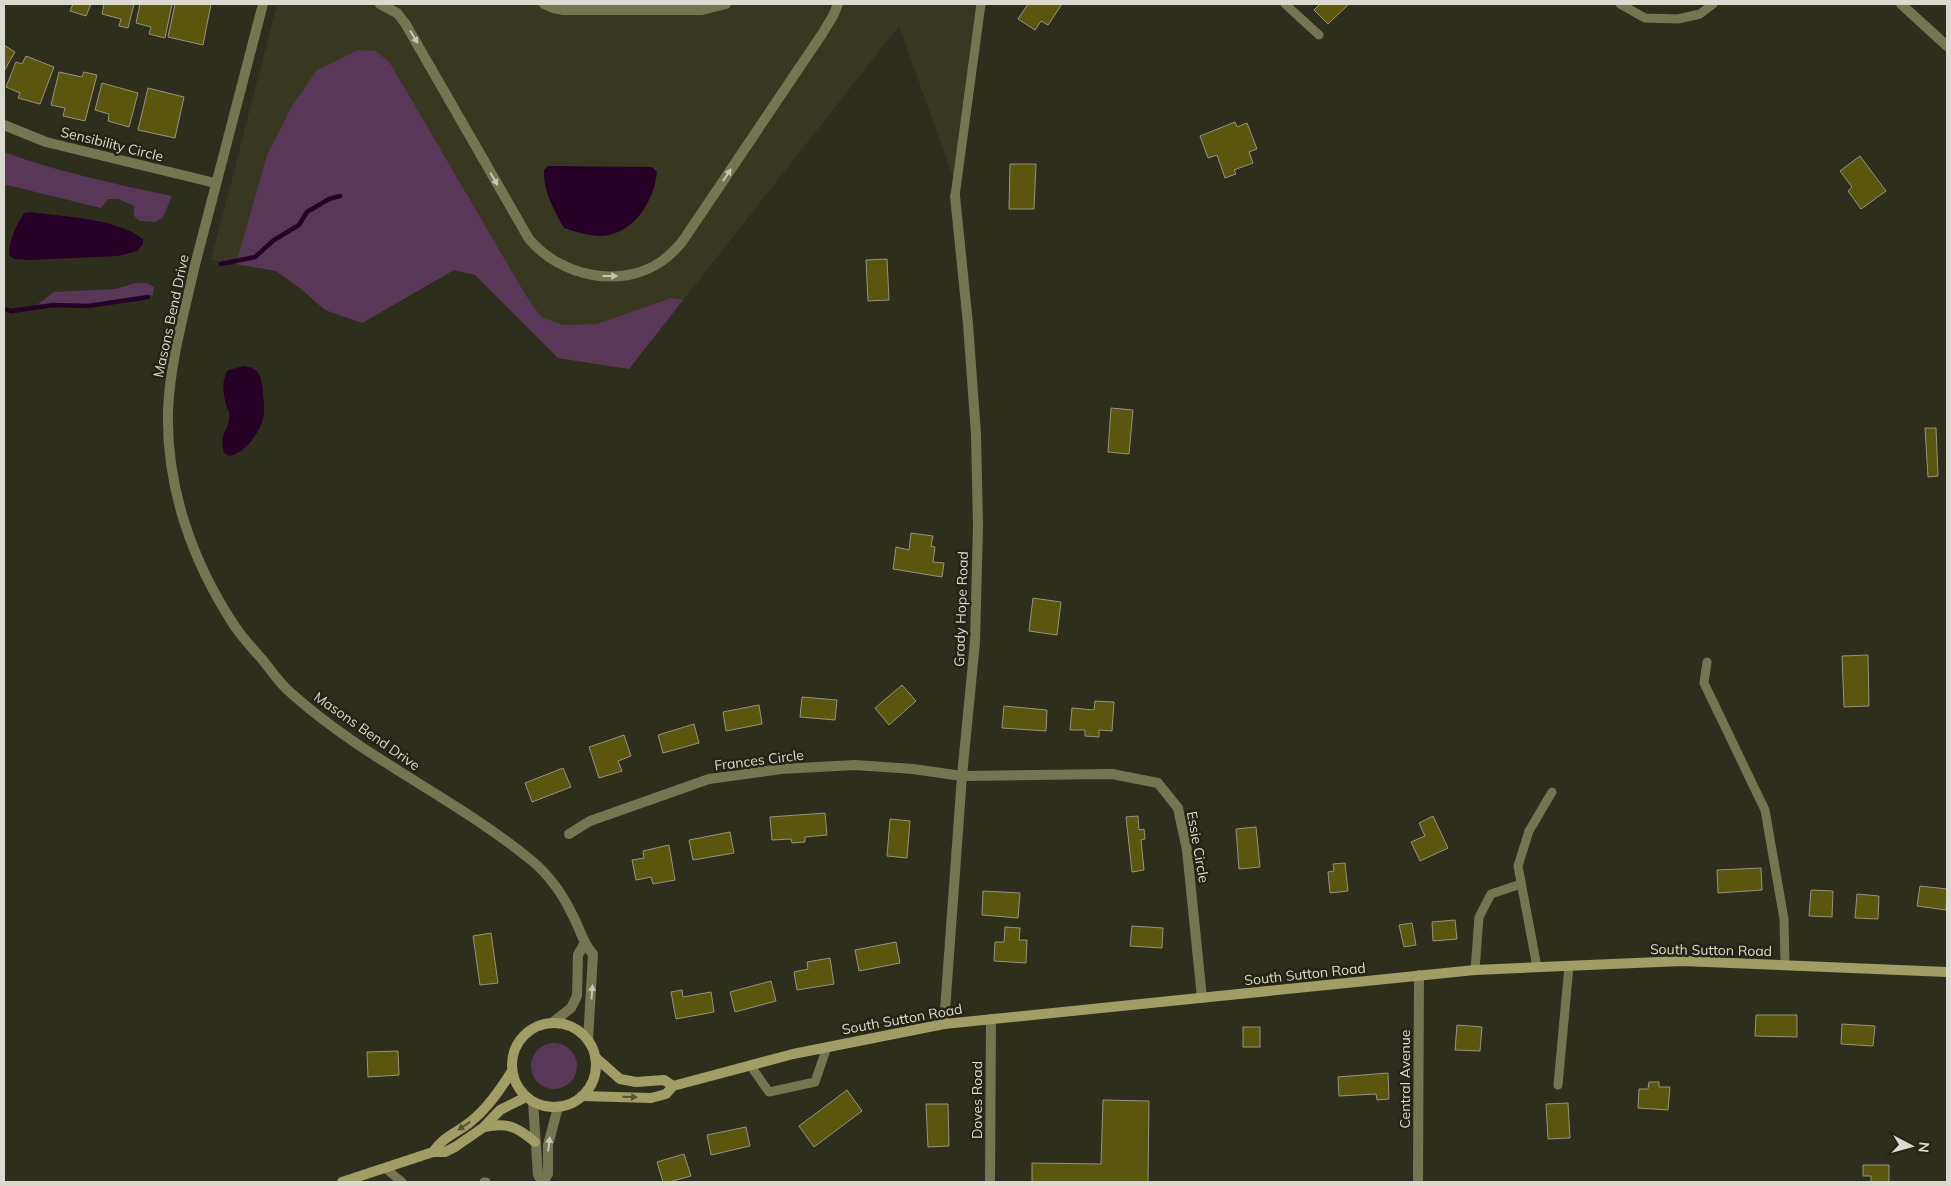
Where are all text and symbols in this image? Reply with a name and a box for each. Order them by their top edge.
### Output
one-way arrow [410,31,419,44]
street label: Sensibility Circle [59,123,165,165]
one-way arrow [722,169,732,182]
one-way arrow [490,171,498,186]
street label: Masons Bend Drive [149,253,193,379]
one-way arrow [603,272,619,280]
street label: Grady Hope Road [950,551,972,667]
street label: Masons Bend Drive [310,688,424,774]
street label: Frances Circle [713,746,805,774]
street label: Essie Circle [1183,810,1213,884]
street label: South Sutton Road [1650,940,1772,960]
street label: South Sutton Road [1243,959,1367,989]
one-way arrow [588,984,596,1000]
street label: South Sutton Road [840,1000,964,1038]
street label: Central Avenue [1396,1030,1414,1128]
street label: Doves Road [968,1061,986,1139]
one-way arrow [622,1093,638,1101]
one-way arrow [457,1121,471,1131]
north arrow [1886,1121,1936,1171]
one-way arrow [545,1136,553,1152]
text: N [1914,1141,1933,1154]

